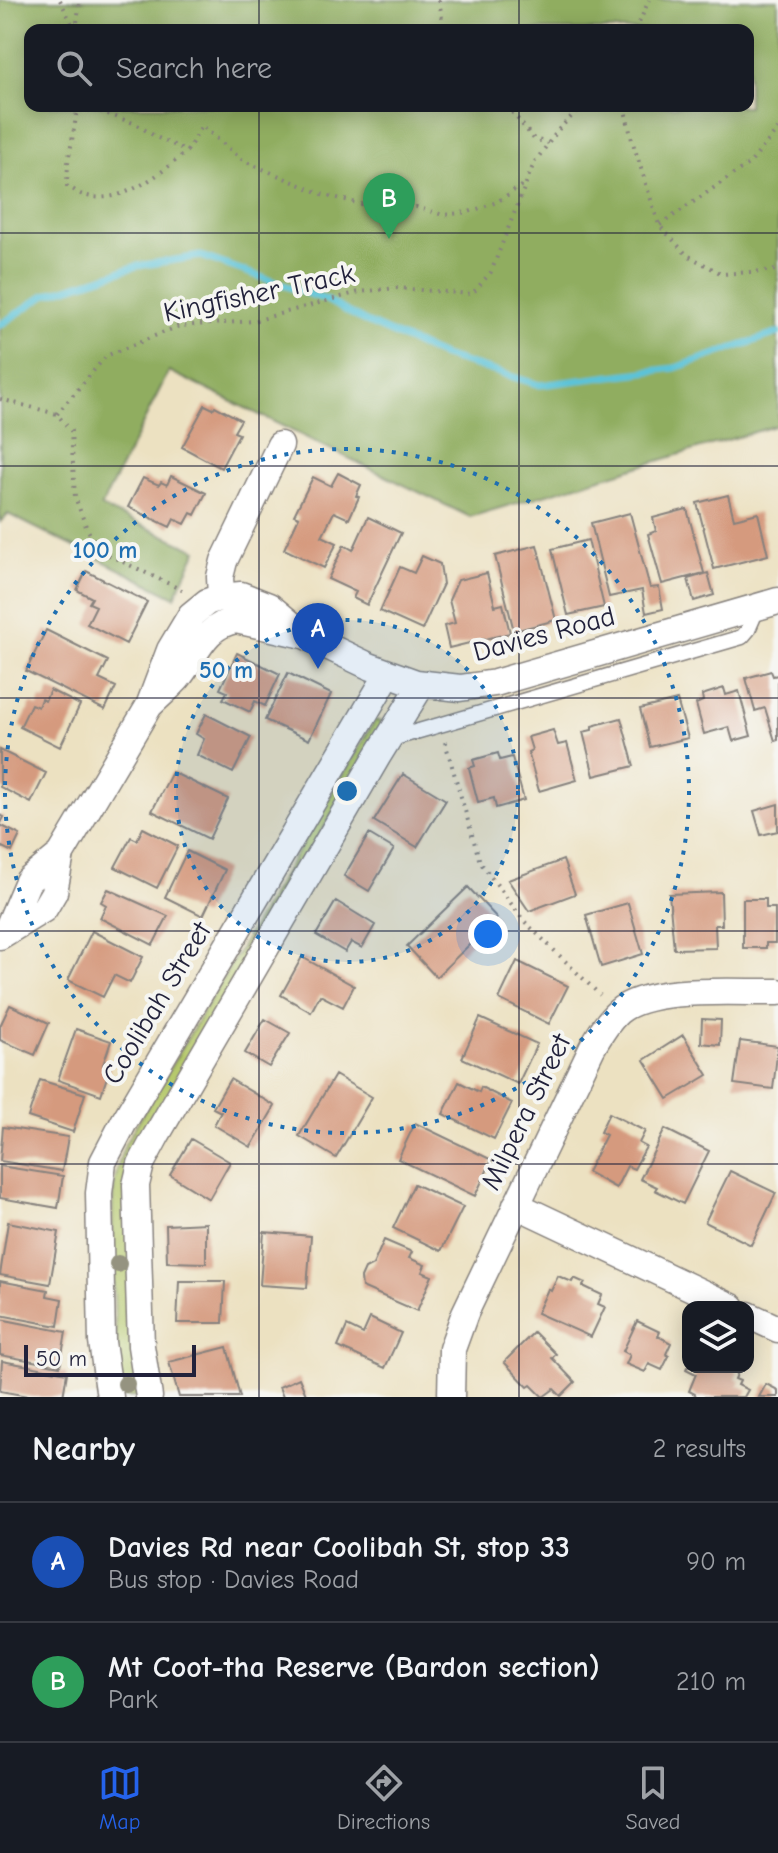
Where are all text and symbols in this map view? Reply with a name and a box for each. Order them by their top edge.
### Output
search box [24,24,754,112]
icon: search [52,46,96,90]
text: Search here [116,51,272,86]
pin: B [363,173,415,239]
street label: Kingfisher Track [161,257,358,329]
text: 100 m [73,536,137,564]
street label: Davies Road [470,600,618,668]
pin: A [292,603,344,669]
text: 50 m [199,656,253,684]
centre of rings [333,777,361,805]
your location [468,914,508,954]
street label: Coolibah Street [96,915,218,1090]
street label: Milpera Street [474,1028,578,1195]
map controls [682,1301,754,1373]
button: layers [682,1301,754,1373]
scale bar [24,1341,196,1377]
text: 50 m [36,1346,87,1372]
text: Nearby [32,1429,135,1469]
text: 2 results [653,1434,746,1464]
text: Davies Rd near Coolibah St, stop 33 [108,1530,570,1565]
text: A [51,1547,65,1577]
text: 90 m [686,1547,746,1577]
text: Bus stop · Davies Road [108,1565,359,1595]
text: Mt Coot-tha Reserve (Bardon section) [108,1650,600,1685]
text: B [50,1667,66,1697]
text: 210 m [676,1667,746,1697]
text: Park [108,1685,158,1715]
tab: Map [98,1761,142,1835]
tab: Directions [337,1761,430,1835]
tab: Saved [625,1761,680,1835]

